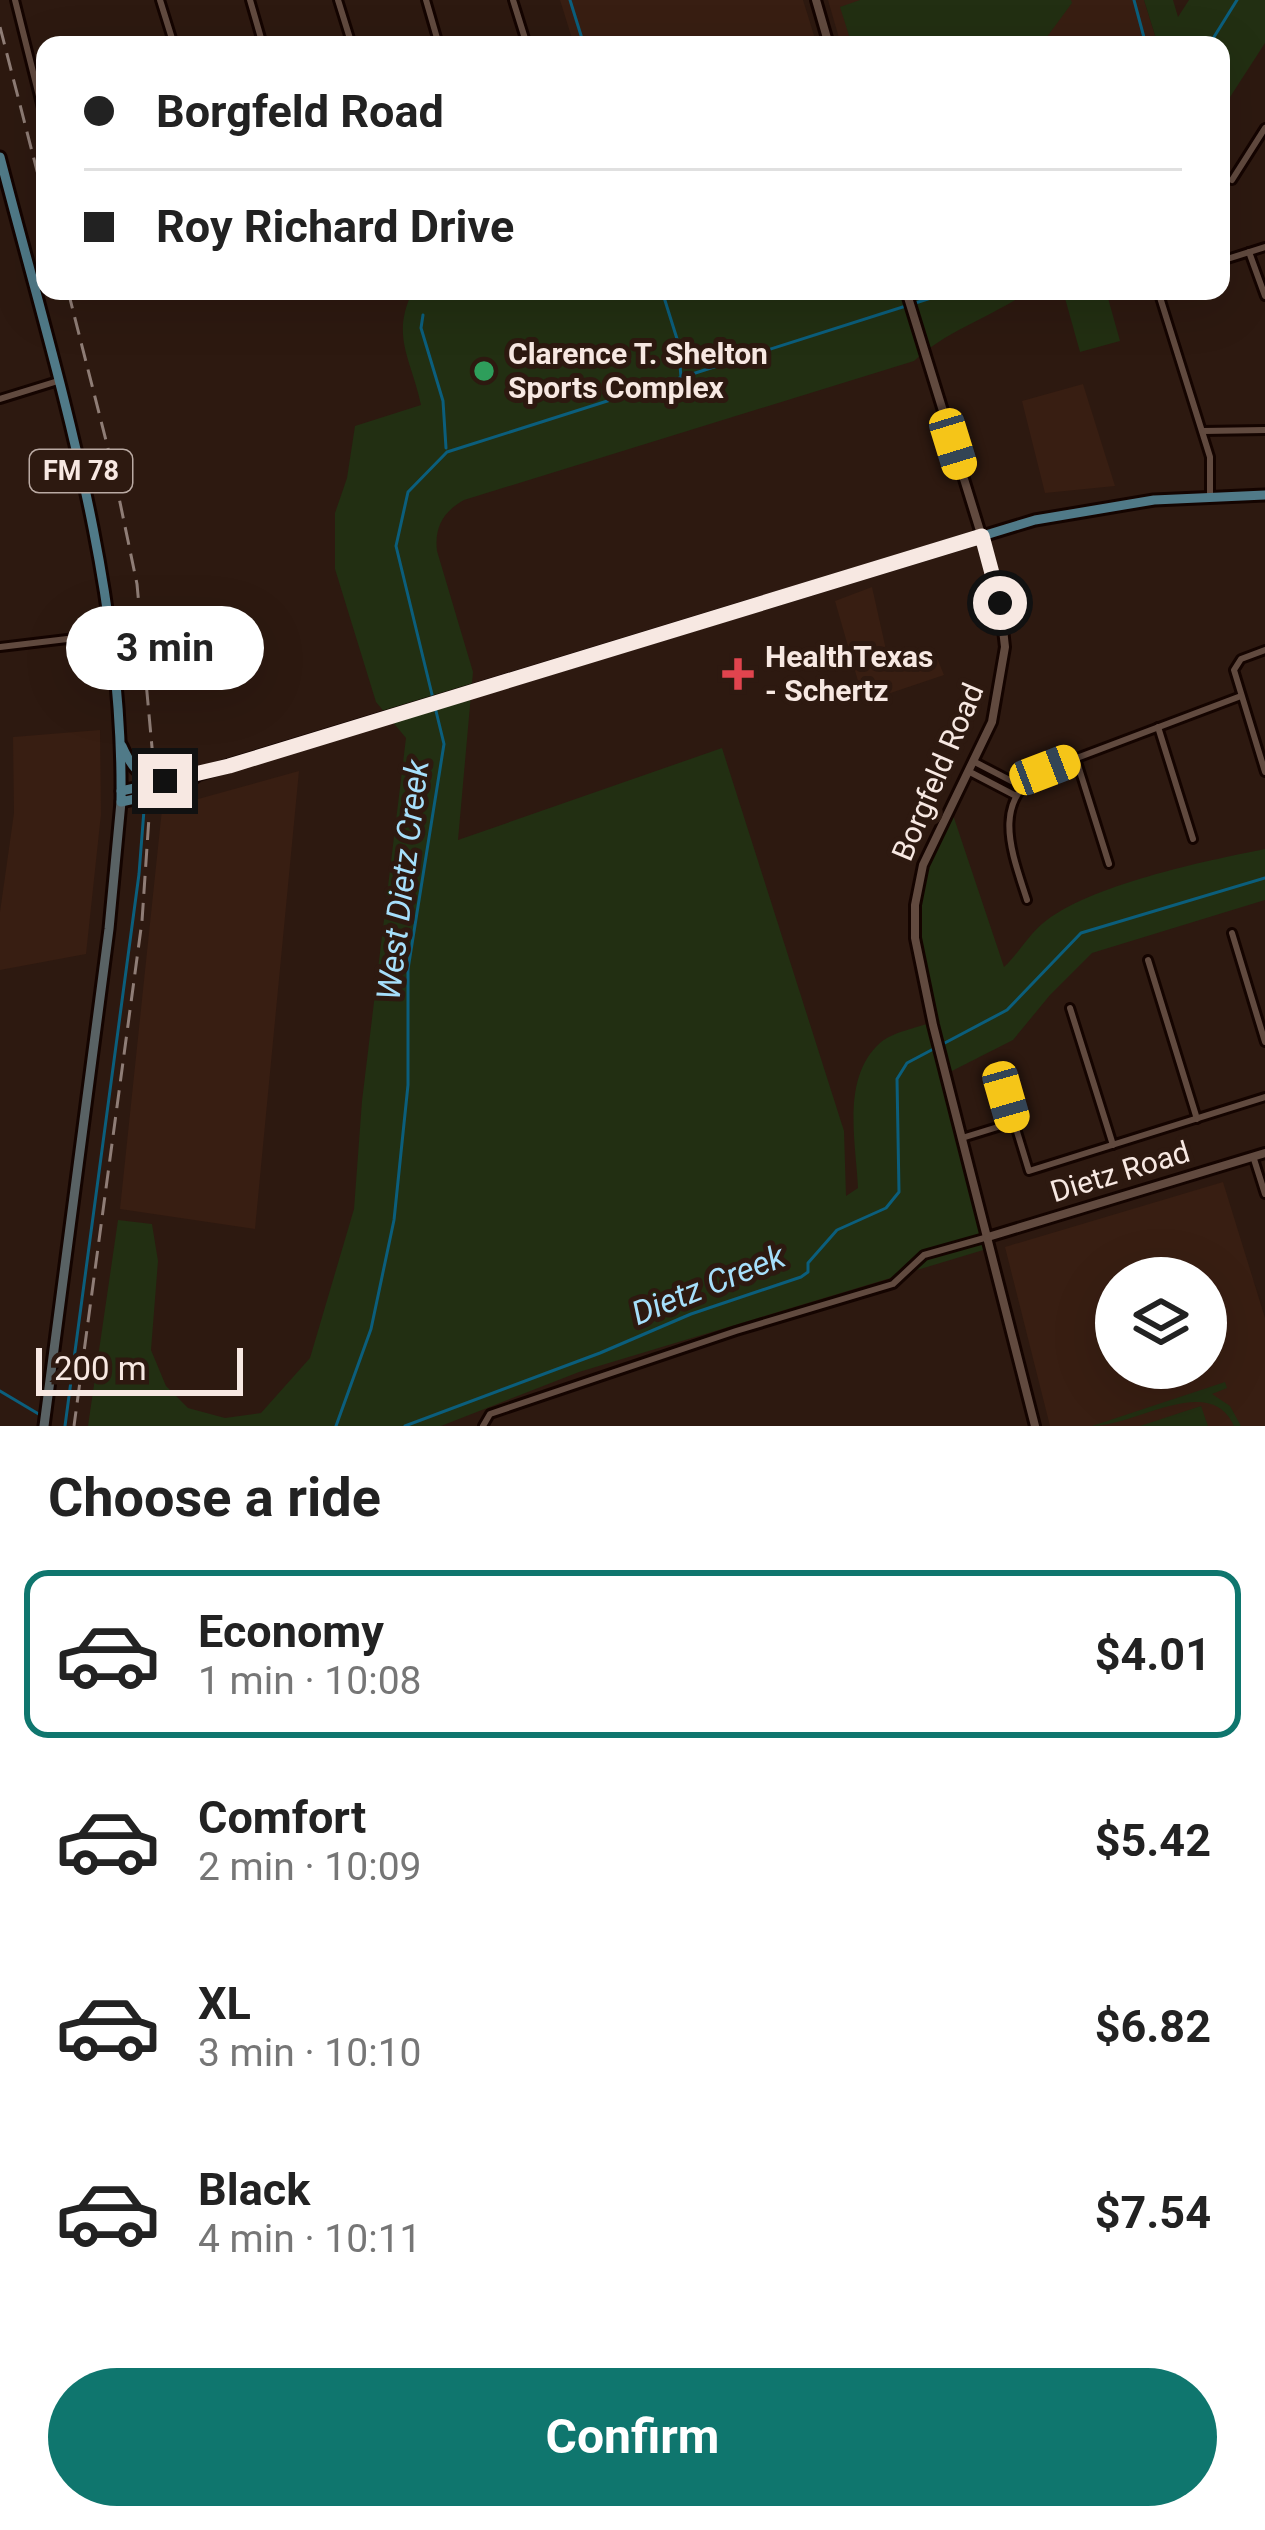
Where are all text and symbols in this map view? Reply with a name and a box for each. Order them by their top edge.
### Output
text: Borgfeld Road [156,85,444,138]
text: Roy Richard Drive [156,200,514,253]
place label: Clarence T. Shelton Sports Complex [508,336,768,405]
marker: Clarence T. Shelton Sports Complex [471,358,497,384]
car [925,404,981,484]
road number: FM 78 [30,450,132,492]
route start [973,576,1027,630]
callout: 3 min [66,607,264,691]
text: 3 min [116,625,214,671]
place label: HealthTexas - Schertz [765,639,934,708]
marker: HealthTexas - Schertz [722,658,754,690]
street label: Borgfeld Road [885,678,991,866]
car [1005,740,1085,800]
route end [138,754,192,808]
water label: West Dietz Creek [368,757,437,1002]
car [979,1057,1033,1137]
street label: Dietz Road [1046,1134,1194,1209]
water label: Dietz Creek [626,1236,791,1333]
map controls [1095,1257,1227,1389]
button: layers [1095,1257,1227,1389]
scale bar [36,1342,243,1395]
text: 200 m [54,1349,147,1388]
text: Choose a ride [48,1466,381,1529]
icon: car [54,1600,162,1708]
text: Economy [198,1605,384,1658]
text: $4.01 [1095,1628,1211,1681]
text: 1 min · 10:08 [198,1658,421,1704]
icon: car [54,1786,162,1894]
text: Comfort [198,1791,366,1844]
text: $5.42 [1095,1814,1211,1867]
text: 2 min · 10:09 [198,1844,421,1890]
icon: car [54,1972,162,2080]
text: XL [198,1977,251,2030]
text: $6.82 [1095,2000,1211,2053]
text: 3 min · 10:10 [198,2030,421,2076]
icon: car [54,2158,162,2266]
text: Black [198,2163,310,2216]
text: $7.54 [1095,2186,1211,2239]
text: 4 min · 10:11 [198,2216,421,2262]
button: Confirm [48,2368,1217,2506]

